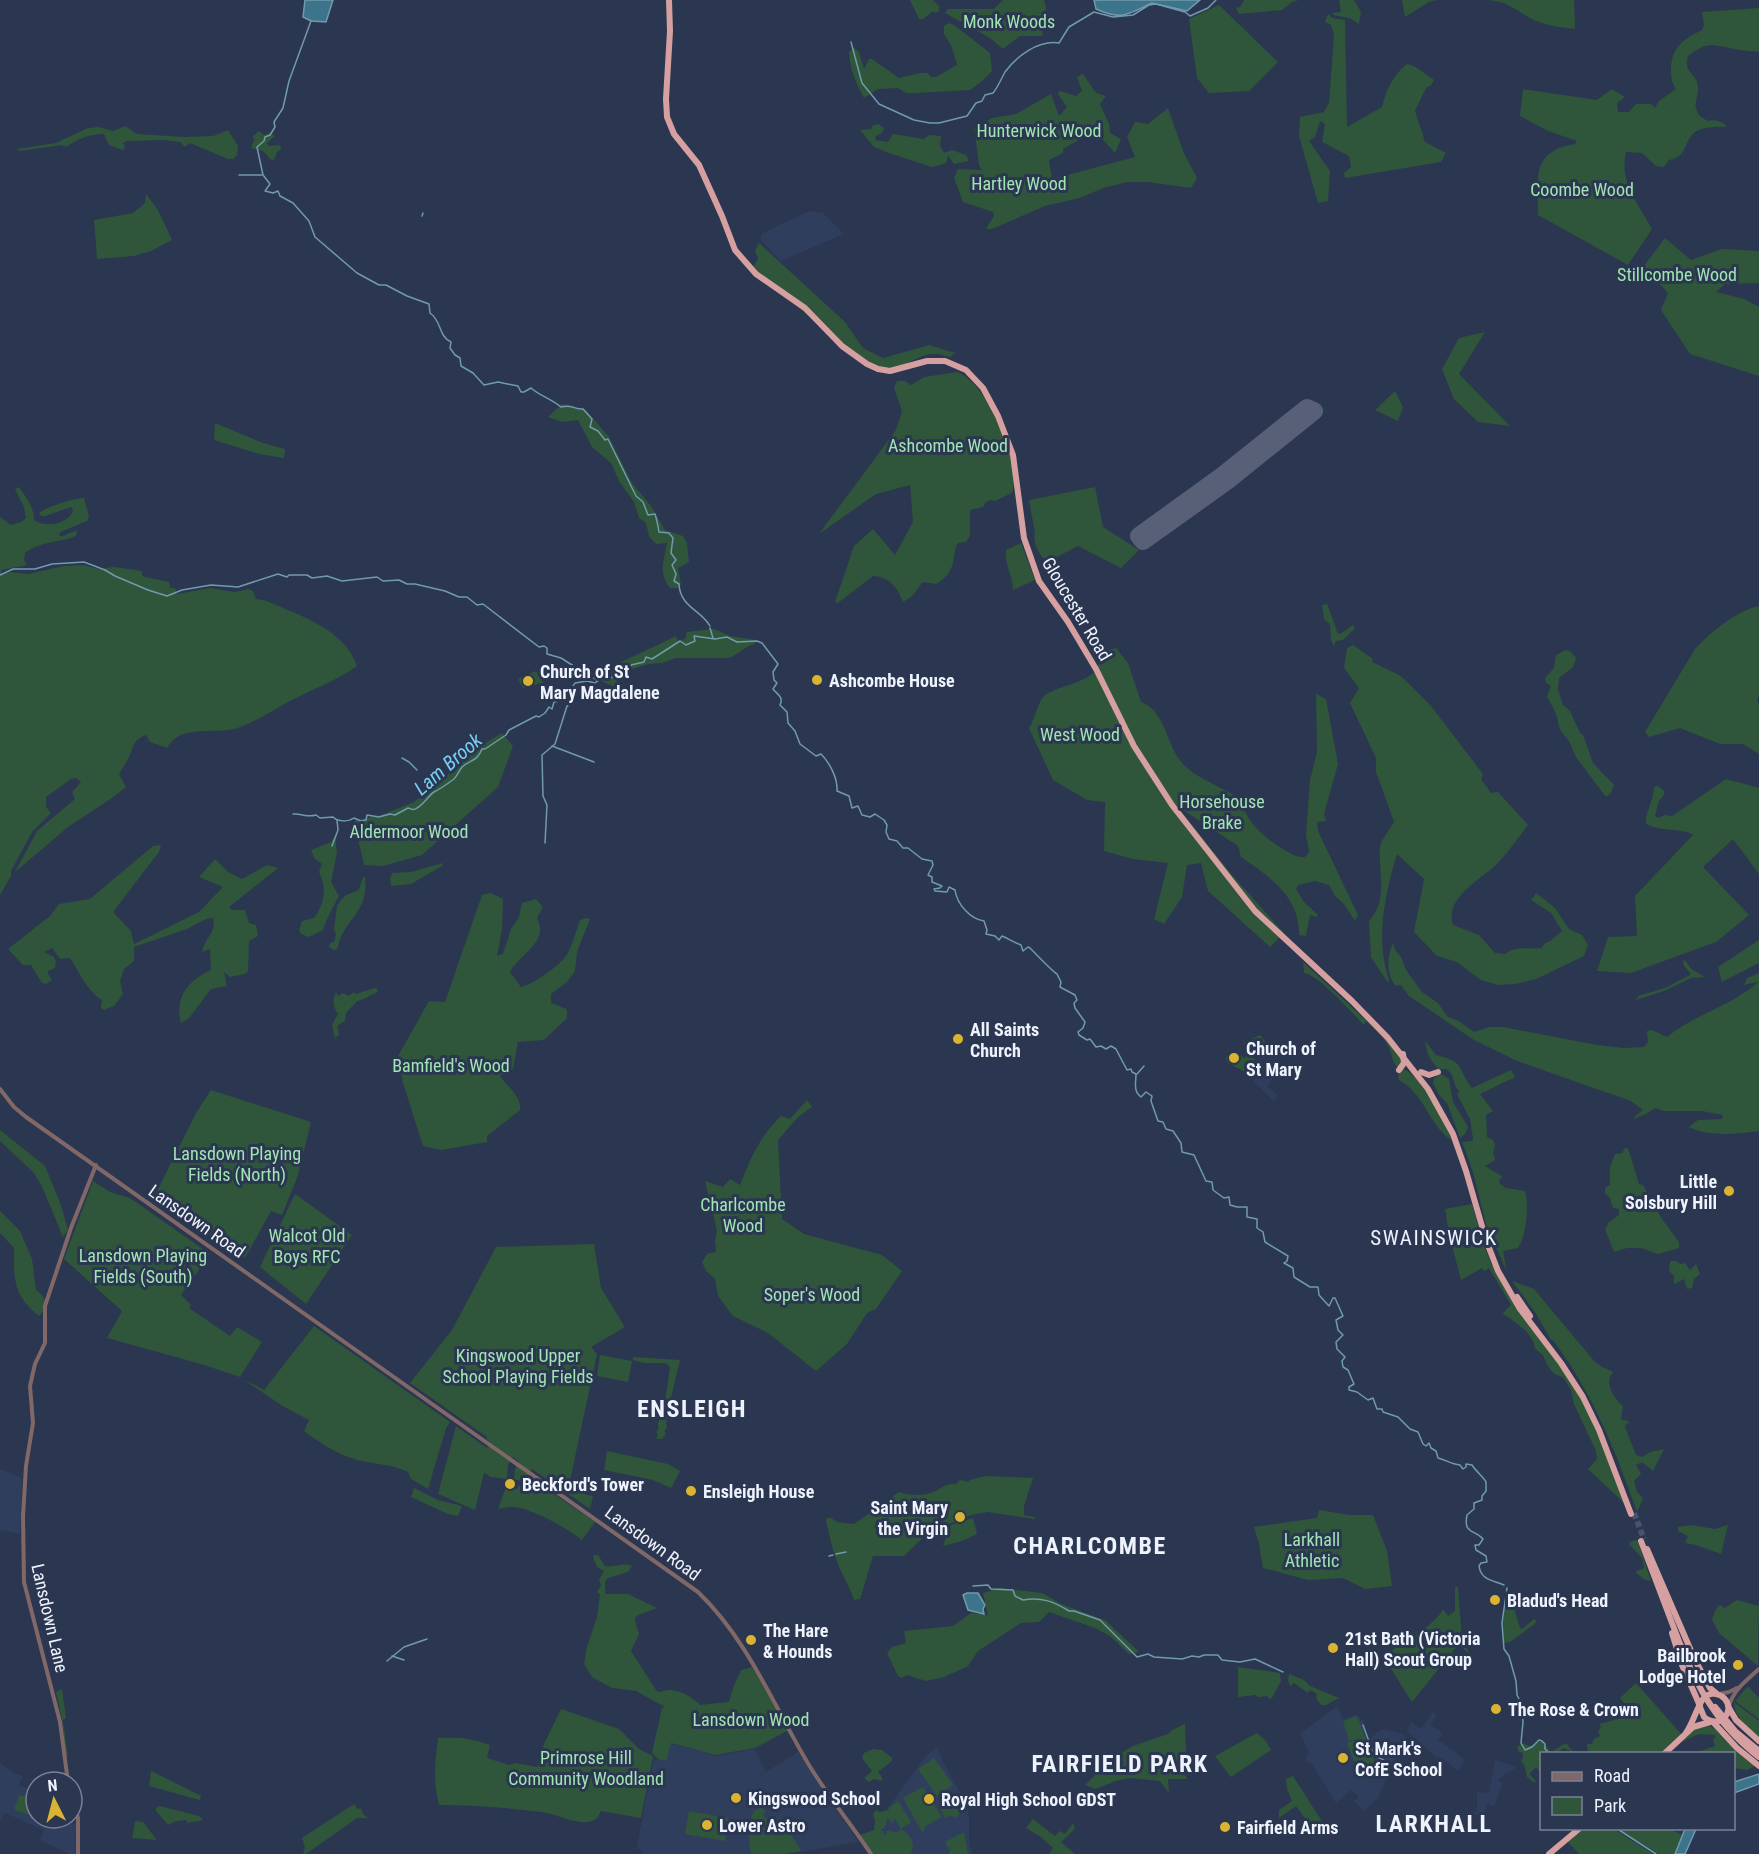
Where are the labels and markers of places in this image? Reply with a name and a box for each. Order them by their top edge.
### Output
place label: Church of St Mary Magdalene [540,661,660,703]
place label: Ashcombe House [829,670,955,691]
marker: Ashcombe House [810,673,824,687]
marker: Church of St Mary Magdalene [521,674,535,688]
place label: All Saints Church [970,1019,1039,1061]
marker: All Saints Church [951,1032,965,1046]
place label: Church of St Mary [1246,1038,1316,1080]
marker: Church of St Mary [1227,1051,1241,1065]
place label: Little Solsbury Hill [1625,1171,1717,1213]
marker: Little Solsbury Hill [1722,1184,1736,1198]
place label: Beckford's Tower [522,1474,644,1495]
marker: Beckford's Tower [503,1477,517,1491]
place label: Ensleigh House [703,1481,815,1502]
marker: Ensleigh House [684,1484,698,1498]
place label: Saint Mary the Virgin [870,1497,948,1539]
marker: Saint Mary the Virgin [953,1510,967,1524]
place label: Bladud's Head [1507,1590,1608,1611]
marker: Bladud's Head [1488,1593,1502,1607]
place label: The Hare & Hounds [763,1620,832,1662]
place label: 21st Bath (Victoria Hall) Scout Group [1345,1628,1481,1671]
marker: The Hare & Hounds [744,1633,758,1647]
marker: 21st Bath (Victoria Hall) Scout Group [1326,1641,1340,1655]
place label: Bailbrook Lodge Hotel [1639,1645,1726,1687]
marker: Bailbrook Lodge Hotel [1731,1658,1745,1672]
place label: The Rose & Crown [1508,1699,1639,1720]
marker: The Rose & Crown [1489,1702,1503,1716]
place label: St Mark's CofE School [1355,1738,1442,1780]
marker: St Mark's CofE School [1336,1751,1350,1765]
place label: Kingswood School [748,1788,880,1809]
place label: Royal High School GDST [941,1789,1116,1810]
marker: Kingswood School [729,1791,743,1805]
marker: Royal High School GDST [922,1792,936,1806]
place label: Lower Astro [719,1815,806,1836]
place label: Fairfield Arms [1237,1817,1339,1838]
marker: Lower Astro [700,1818,714,1832]
marker: Fairfield Arms [1218,1820,1232,1834]

